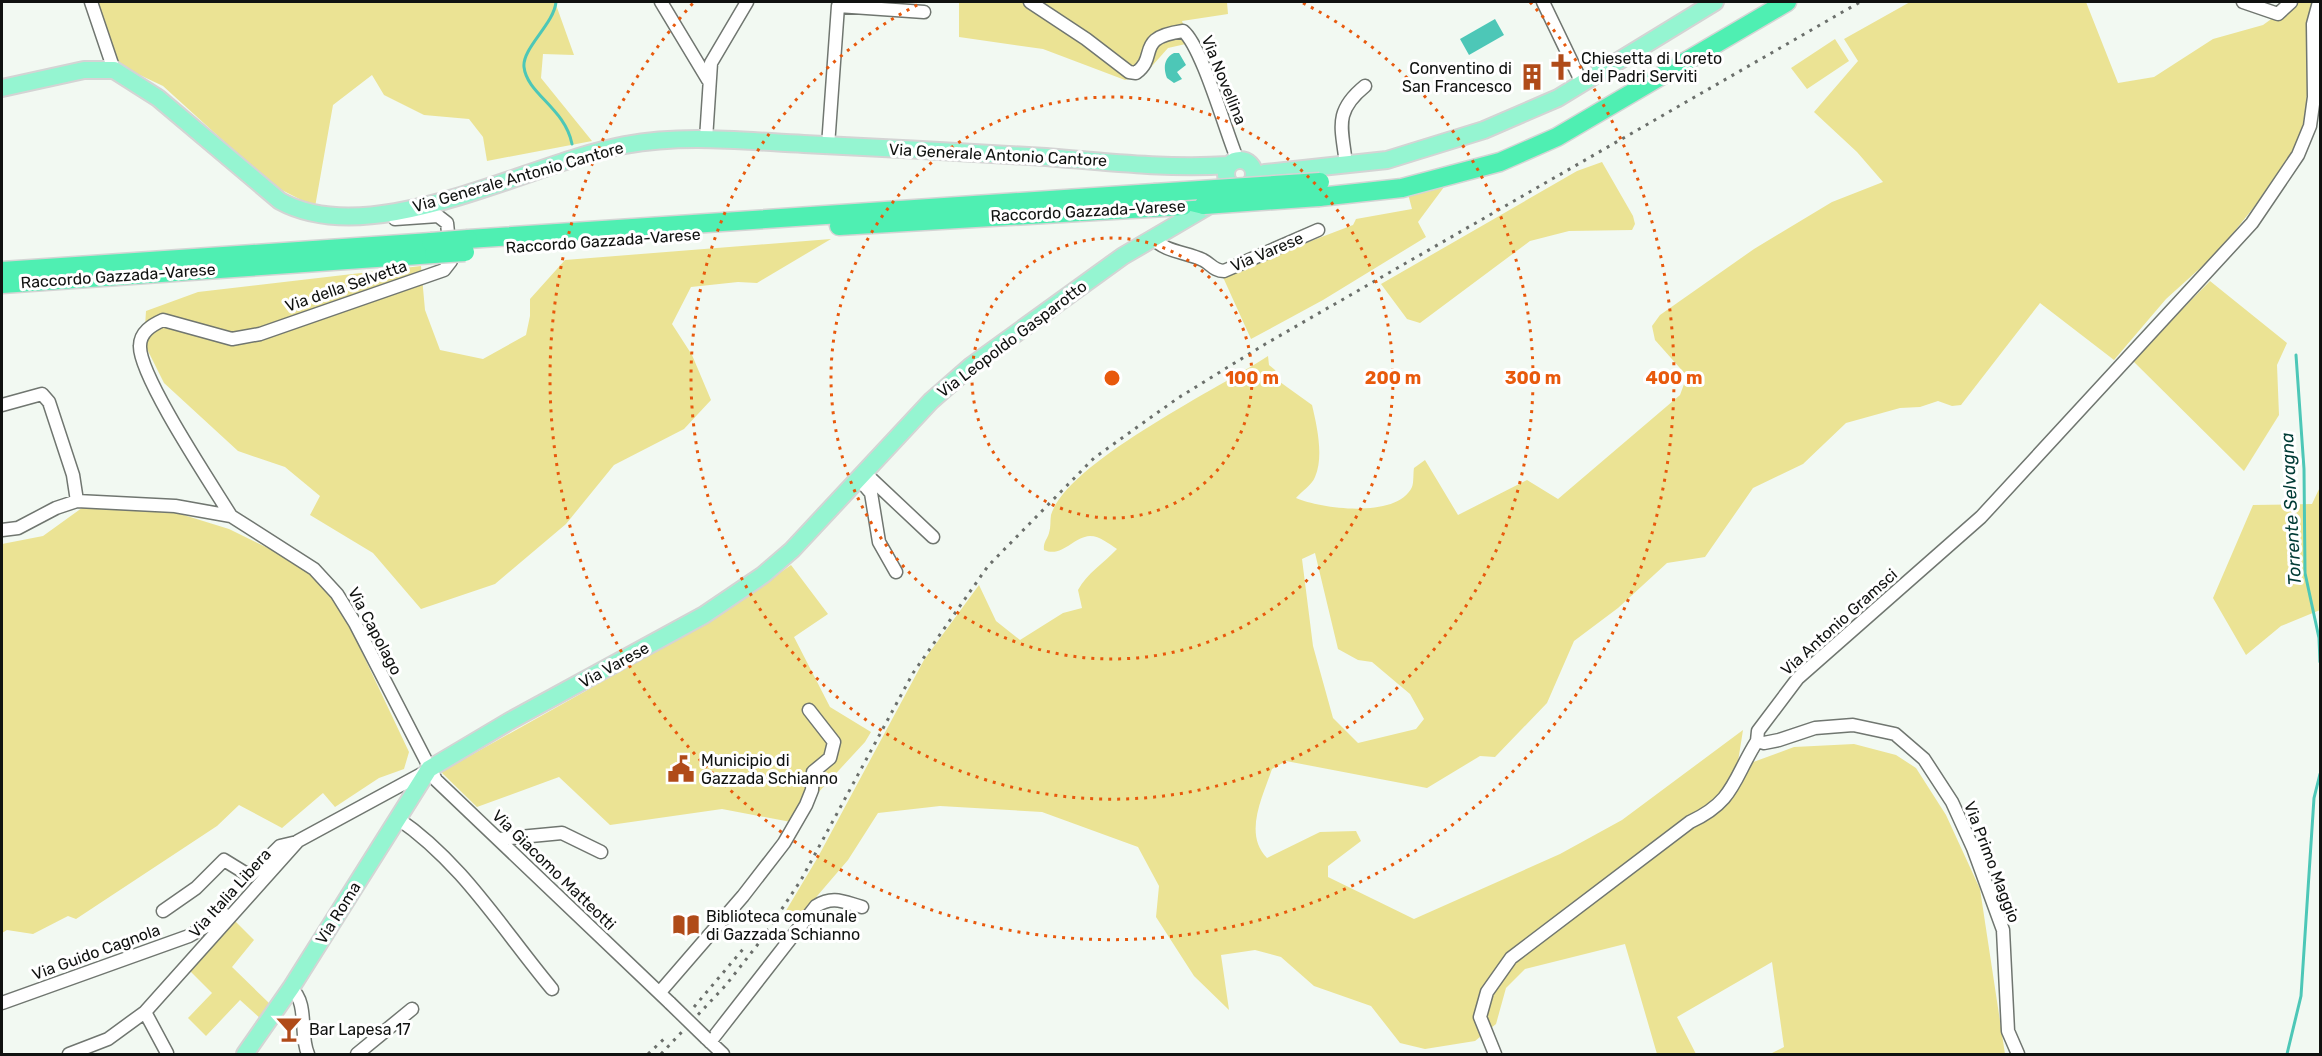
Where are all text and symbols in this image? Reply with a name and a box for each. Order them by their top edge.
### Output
street label: Via Novellina [1197,33,1251,127]
place label: Chiesetta di Loreto dei Padri Serviti [1581,49,1722,86]
church icon: Chiesetta di Loreto dei Padri Serviti [1546,52,1576,82]
place label: Conventino di San Francesco [1402,59,1512,96]
building icon: Conventino di San Francesco [1517,62,1547,92]
street label: Via Generale Antonio Cantore [410,138,626,216]
street label: Via Generale Antonio Cantore [888,140,1108,170]
street label: Raccordo Gazzada-Varese [990,196,1186,226]
street label: Raccordo Gazzada-Varese [505,225,701,257]
street label: Via Varese [1228,228,1306,276]
street label: Via della Selvetta [283,256,409,316]
street label: Raccordo Gazzada-Varese [20,260,216,292]
street label: Via Leopoldo Gasparotto [934,277,1090,401]
text: 100 m [1225,367,1279,389]
text: 200 m [1365,367,1421,389]
text: 300 m [1505,367,1561,389]
text: 400 m [1645,367,1703,389]
centre of rings [1102,368,1122,388]
water label: Torrente Selvagna [2276,431,2306,586]
street label: Via Antonio Gramsci [1777,565,1901,679]
street label: Via Capolago [344,584,406,678]
street label: Via Varese [576,638,652,692]
place label: Municipio di Gazzada Schianno [701,751,838,788]
public building icon: Municipio di Gazzada Schianno [666,754,696,784]
street label: Via Primo Maggio [1960,799,2024,925]
street label: Via Giacomo Matteotti [488,806,620,934]
street label: Via Italia Libera [185,845,275,941]
street label: Via Roma [311,878,365,948]
place label: Biblioteca comunale di Gazzada Schianno [706,907,860,944]
library icon: Biblioteca comunale di Gazzada Schianno [671,910,701,940]
street label: Via Guido Cagnola [29,920,163,984]
bar icon: Bar Lapesa 17 [274,1014,304,1044]
place label: Bar Lapesa 17 [309,1020,410,1039]

